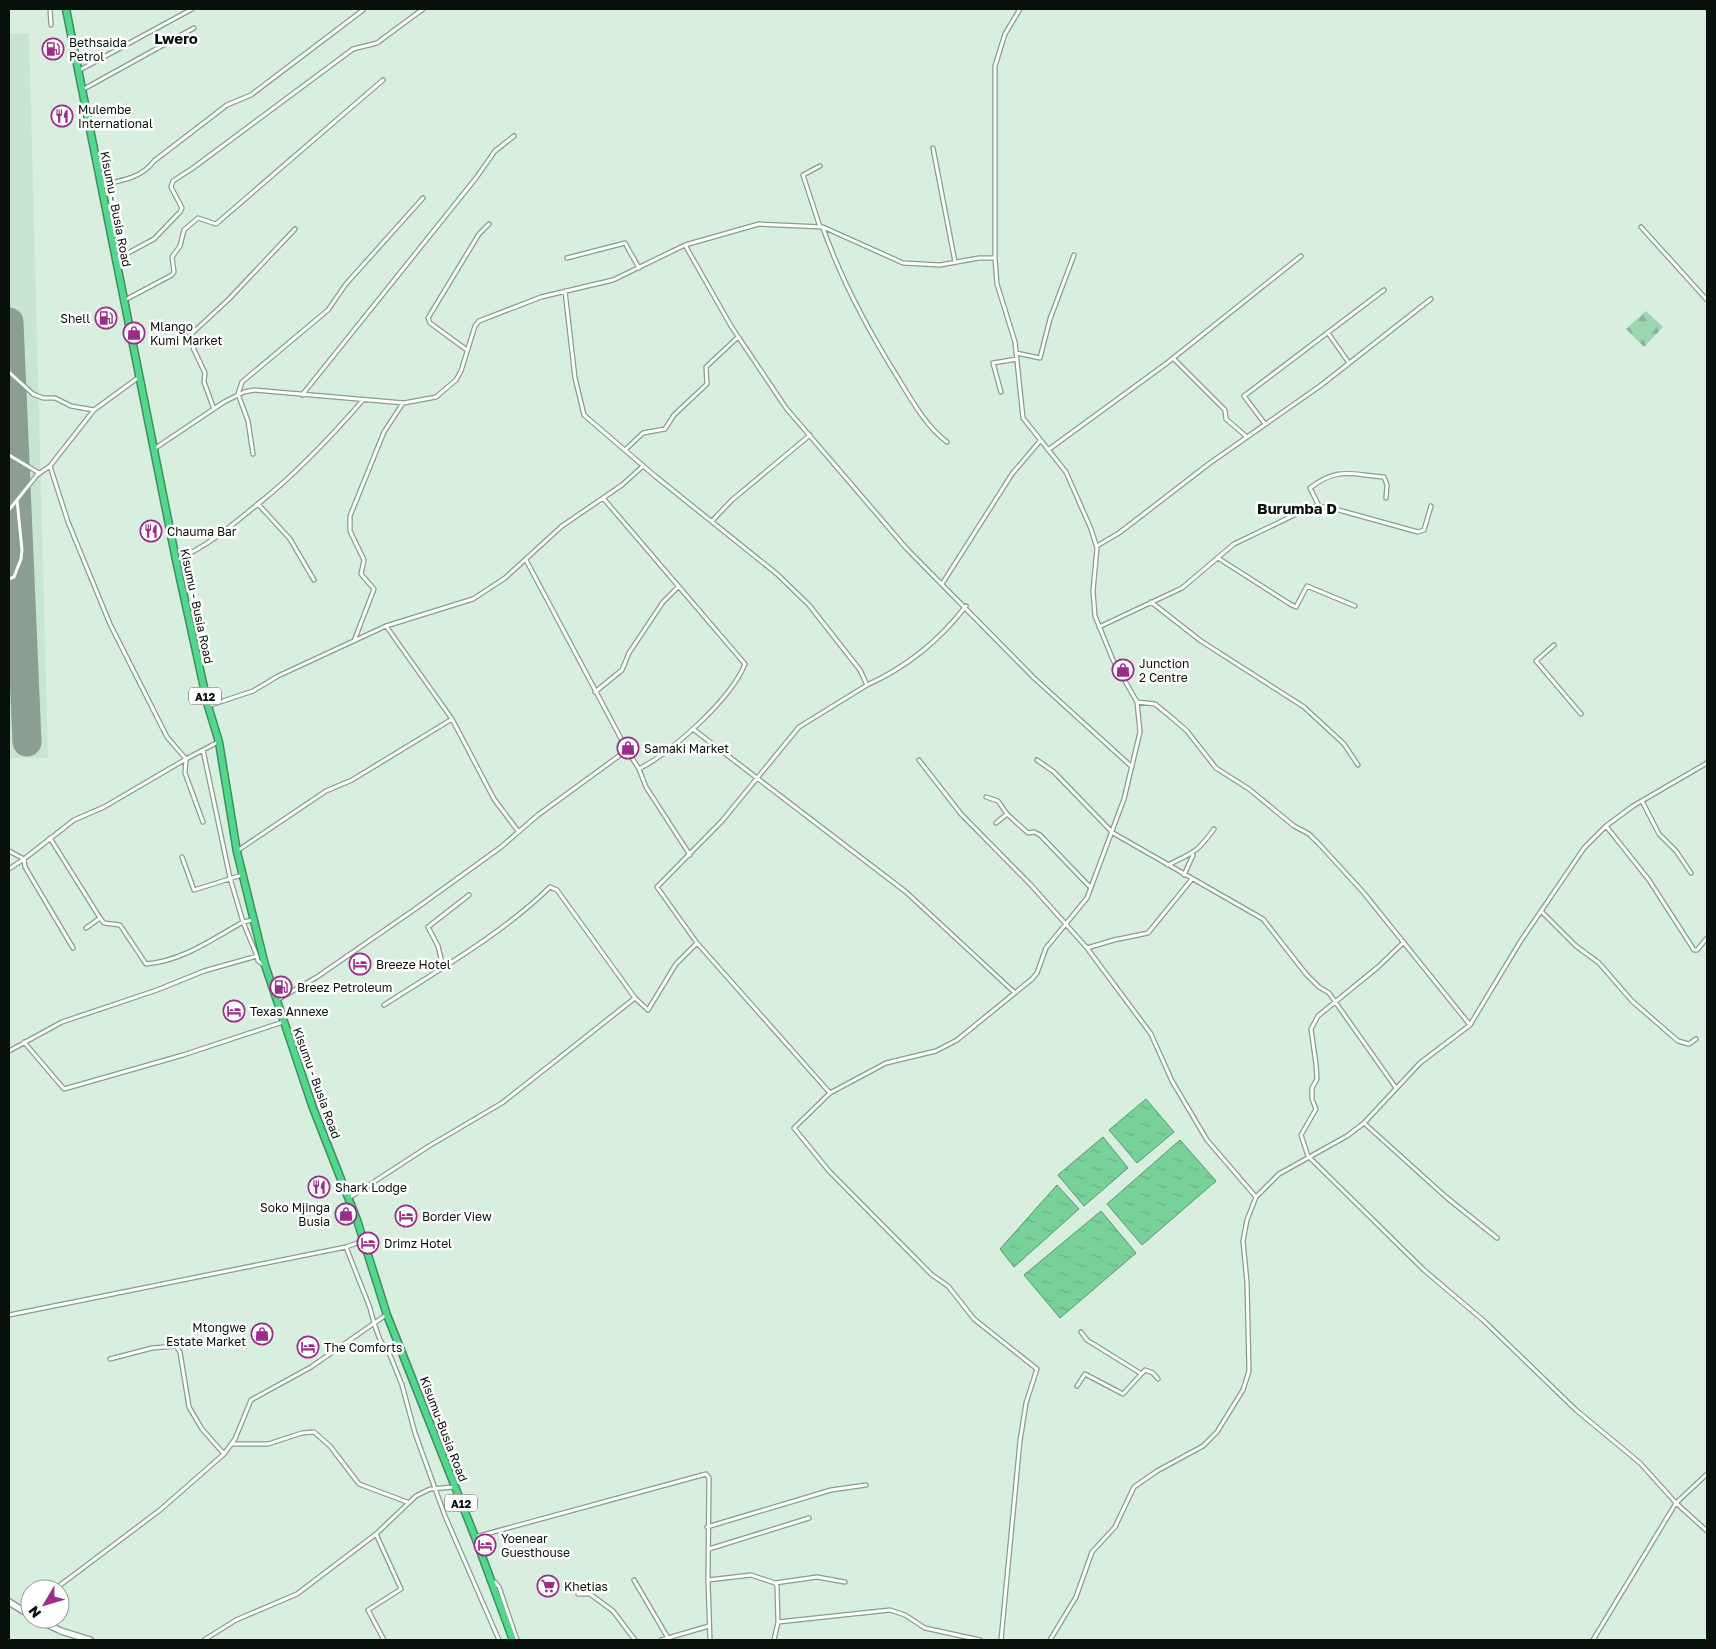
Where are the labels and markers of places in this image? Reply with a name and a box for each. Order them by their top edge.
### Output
place label: Bethsaida Petrol [69,35,127,64]
fuel station icon: Bethsaida Petrol [41,37,65,61]
place label: Mulembe International [78,102,153,131]
restaurant icon: Mulembe International [50,104,74,128]
fuel station icon: Shell [94,306,118,330]
place label: Shell [60,311,90,326]
place label: Mlango Kumi Market [150,319,222,348]
shop icon: Mlango Kumi Market [122,321,146,345]
restaurant icon: Chauma Bar [139,519,163,543]
place label: Chauma Bar [167,524,237,539]
place label: Junction 2 Centre [1139,656,1189,685]
shop icon: Junction 2 Centre [1111,658,1135,682]
shop icon: Samaki Market [616,736,640,760]
place label: Samaki Market [644,741,729,756]
hotel icon: Breeze Hotel [348,952,372,976]
place label: Breeze Hotel [376,957,451,972]
fuel station icon: Breez Petroleum [269,975,293,999]
place label: Breez Petroleum [297,980,392,995]
hotel icon: Texas Annexe [222,999,246,1023]
place label: Texas Annexe [250,1004,329,1019]
restaurant icon: Shark Lodge [307,1175,331,1199]
place label: Shark Lodge [335,1180,407,1195]
place label: Soko Mjinga Busia [260,1200,330,1229]
shop icon: Soko Mjinga Busia [334,1202,358,1226]
hotel icon: Border View [394,1204,418,1228]
place label: Border View [422,1209,492,1224]
hotel icon: Drimz Hotel [356,1231,380,1255]
place label: Drimz Hotel [384,1236,452,1251]
place label: Mtongwe Estate Market [166,1320,246,1349]
shop icon: Mtongwe Estate Market [250,1322,274,1346]
hotel icon: The Comforts [296,1335,320,1359]
place label: The Comforts [324,1340,402,1355]
place label: Yoenear Guesthouse [501,1531,570,1560]
hotel icon: Yoenear Guesthouse [473,1533,497,1557]
supermarket icon: Khetias [536,1574,560,1598]
place label: Khetias [564,1579,608,1594]

